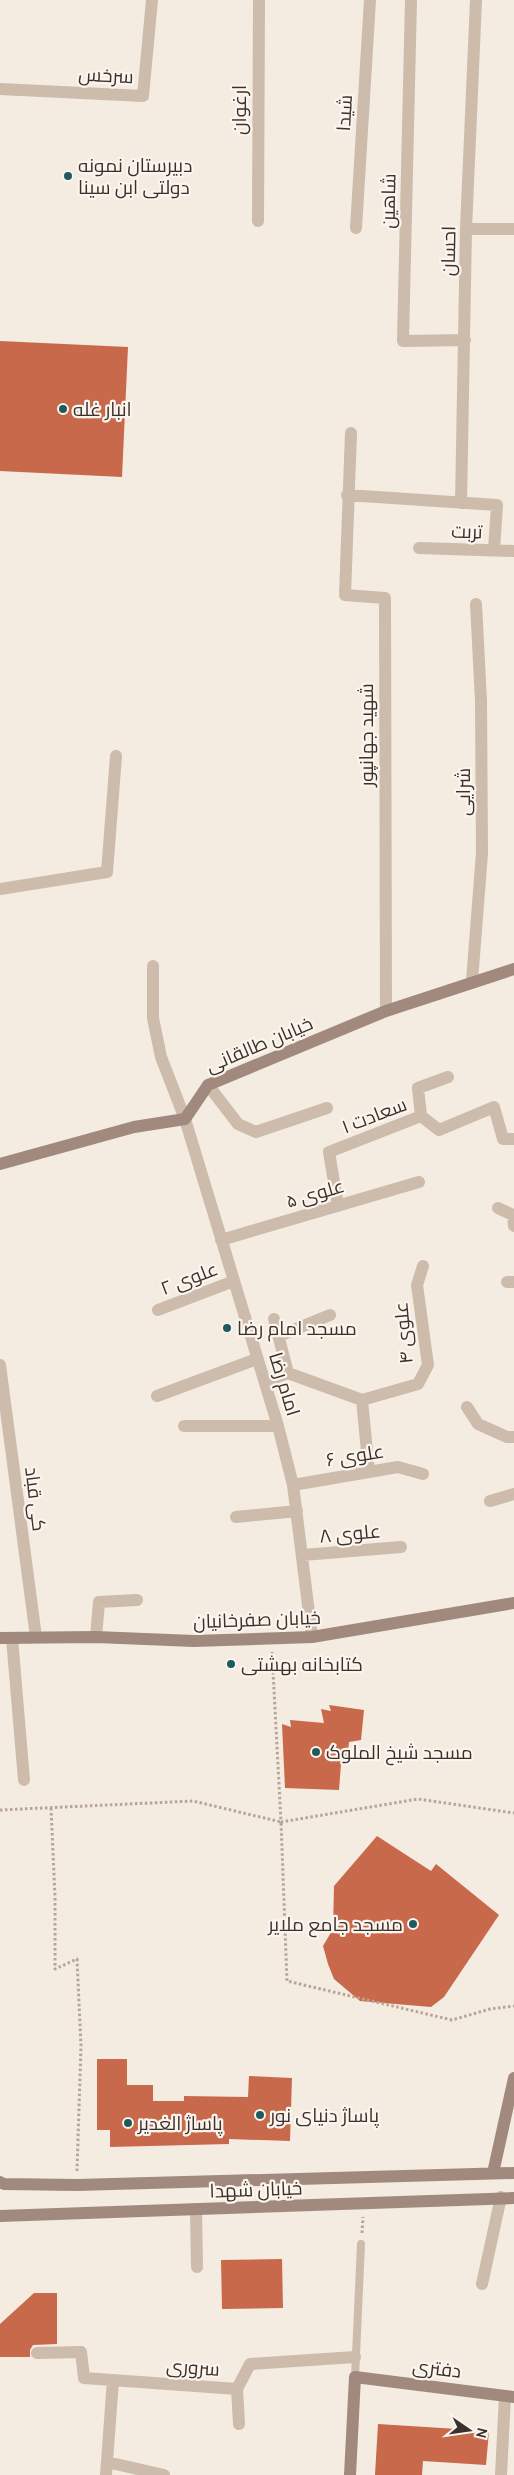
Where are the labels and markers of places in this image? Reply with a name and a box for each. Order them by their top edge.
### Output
place label: دبیرستان نمونه دولتی ابن سینا [78,154,192,199]
marker: دبیرستان نمونه دولتی ابن سینا [62,170,74,182]
place label: انبار غله [73,398,132,421]
marker: انبار غله [57,403,69,415]
place label: مسجد امام رضا [237,1317,357,1342]
marker: مسجد امام رضا [221,1322,233,1334]
place label: کتابخانه بهشتی [241,1653,363,1676]
marker: کتابخانه بهشتی [225,1658,237,1670]
place label: مسجد شیخ الملوک [326,1741,473,1766]
marker: مسجد شیخ الملوک [310,1746,322,1758]
place label: مسجد جامع ملایر [267,1913,403,1938]
marker: مسجد جامع ملایر [407,1918,419,1930]
place label: پاساژ دنیای نور [269,2104,379,2128]
marker: پاساژ دنیای نور [254,2109,266,2121]
place label: پاساژ الغدیر [137,2112,223,2136]
marker: پاساژ الغدیر [122,2117,134,2129]

